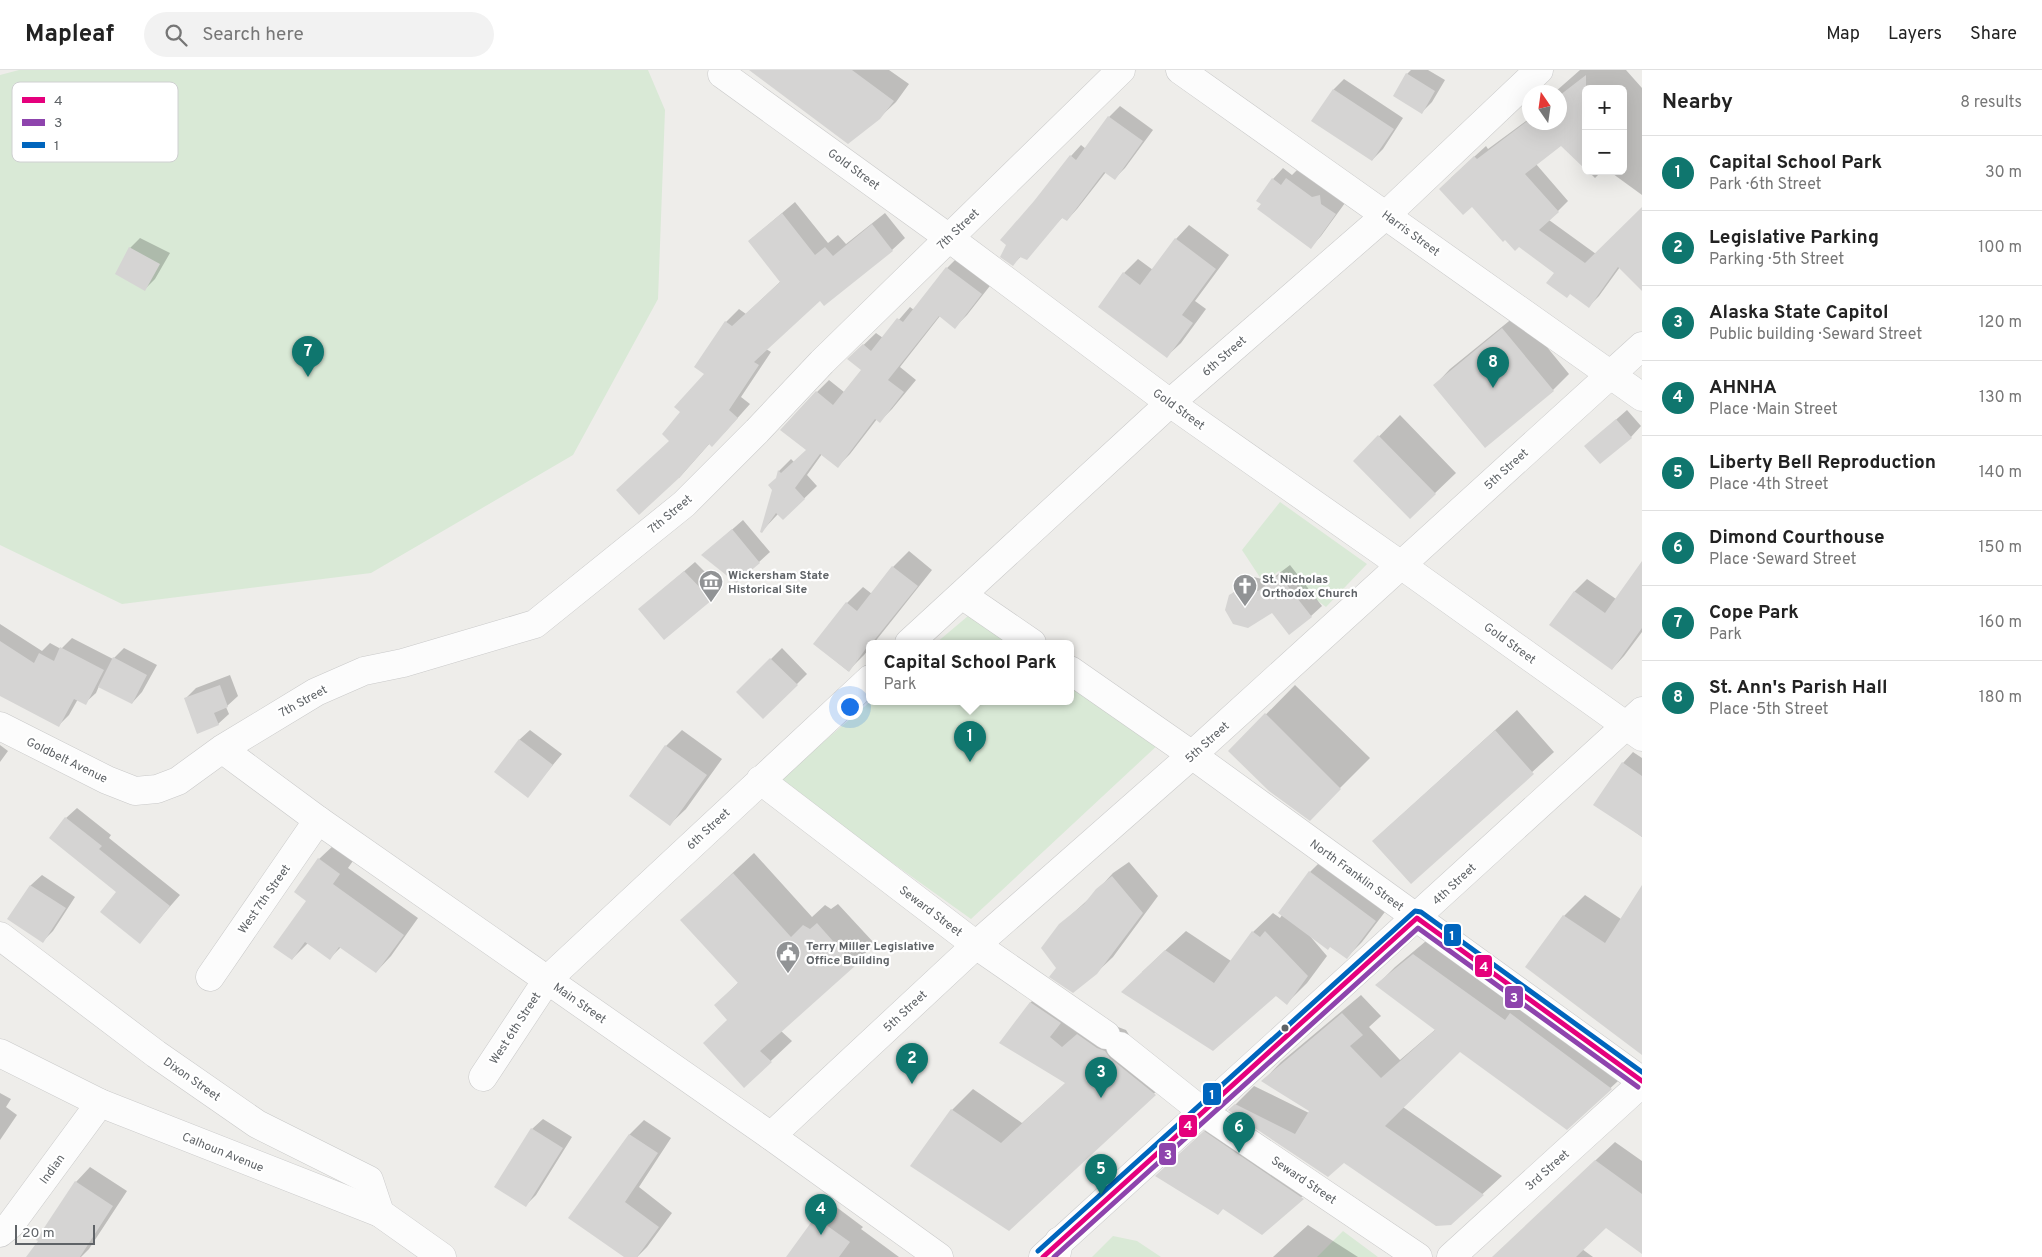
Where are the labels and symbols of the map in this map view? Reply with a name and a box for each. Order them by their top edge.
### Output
legend [12,82,178,162]
north arrow [1522,85,1567,130]
text: 4 [54,93,63,110]
text: 3 [54,115,62,132]
text: 1 [54,138,59,155]
street label: Gold Street [824,145,883,194]
street label: 7th Street [934,206,983,254]
street label: Harris Street [1378,207,1443,260]
street label: 6th Street [1199,333,1250,381]
pin: 7 [292,336,324,377]
pin: 8 [1477,347,1509,388]
street label: Gold Street [1149,385,1208,434]
street label: 5th Street [1481,446,1532,494]
street label: 7th Street [645,492,696,538]
place label: Wickersham State Historical Site [728,568,829,598]
museum icon: Wickersham State Historical Site [698,569,724,603]
place label: St. Nicholas Orthodox Church [1262,572,1358,602]
church icon: St. Nicholas Orthodox Church [1232,573,1258,607]
street label: Gold Street [1480,619,1539,668]
street label: 7th Street [277,682,330,722]
your location [837,694,863,720]
street label: 5th Street [1182,719,1233,767]
pin: 1 [954,721,986,762]
street label: Goldbelt Avenue [23,734,110,787]
street label: 6th Street [683,805,734,854]
street label: North Franklin Street [1306,836,1407,915]
street label: 4th Street [1429,860,1480,909]
street label: West 7th Street [235,862,295,937]
street label: Seward Street [896,883,965,941]
line badge: 1 [1443,923,1462,947]
text: 1 [1449,928,1455,945]
place label: Terry Miller Legislative Office Building [806,939,935,969]
public building icon: Terry Miller Legislative Office Building [775,940,801,974]
line badge: 4 [1474,954,1493,978]
text: 4 [1480,959,1489,976]
street label: Main Street [550,980,609,1028]
line badge: 3 [1504,985,1524,1009]
street label: 5th Street [880,987,931,1036]
street label: West 6th Street [486,989,545,1068]
text: 3 [1510,990,1518,1007]
unlabelled marker [1280,1023,1290,1033]
pin: 2 [896,1043,928,1084]
street label: Dixon Street [160,1054,223,1105]
pin: 3 [1085,1057,1117,1098]
line badge: 1 [1202,1082,1222,1106]
text: 1 [1209,1087,1215,1104]
pin: 6 [1223,1112,1255,1153]
line badge: 4 [1178,1114,1198,1138]
text: 4 [1184,1118,1193,1135]
street label: Calhoun Avenue [179,1129,266,1177]
line badge: 3 [1158,1142,1177,1166]
text: 3 [1164,1147,1172,1164]
street label: 3rd Street [1522,1147,1573,1195]
street label: Indian [37,1151,69,1188]
street label: Seward Street [1268,1153,1339,1208]
pin: 5 [1085,1154,1117,1195]
pin: 4 [805,1194,837,1235]
scale bar [15,1222,95,1245]

